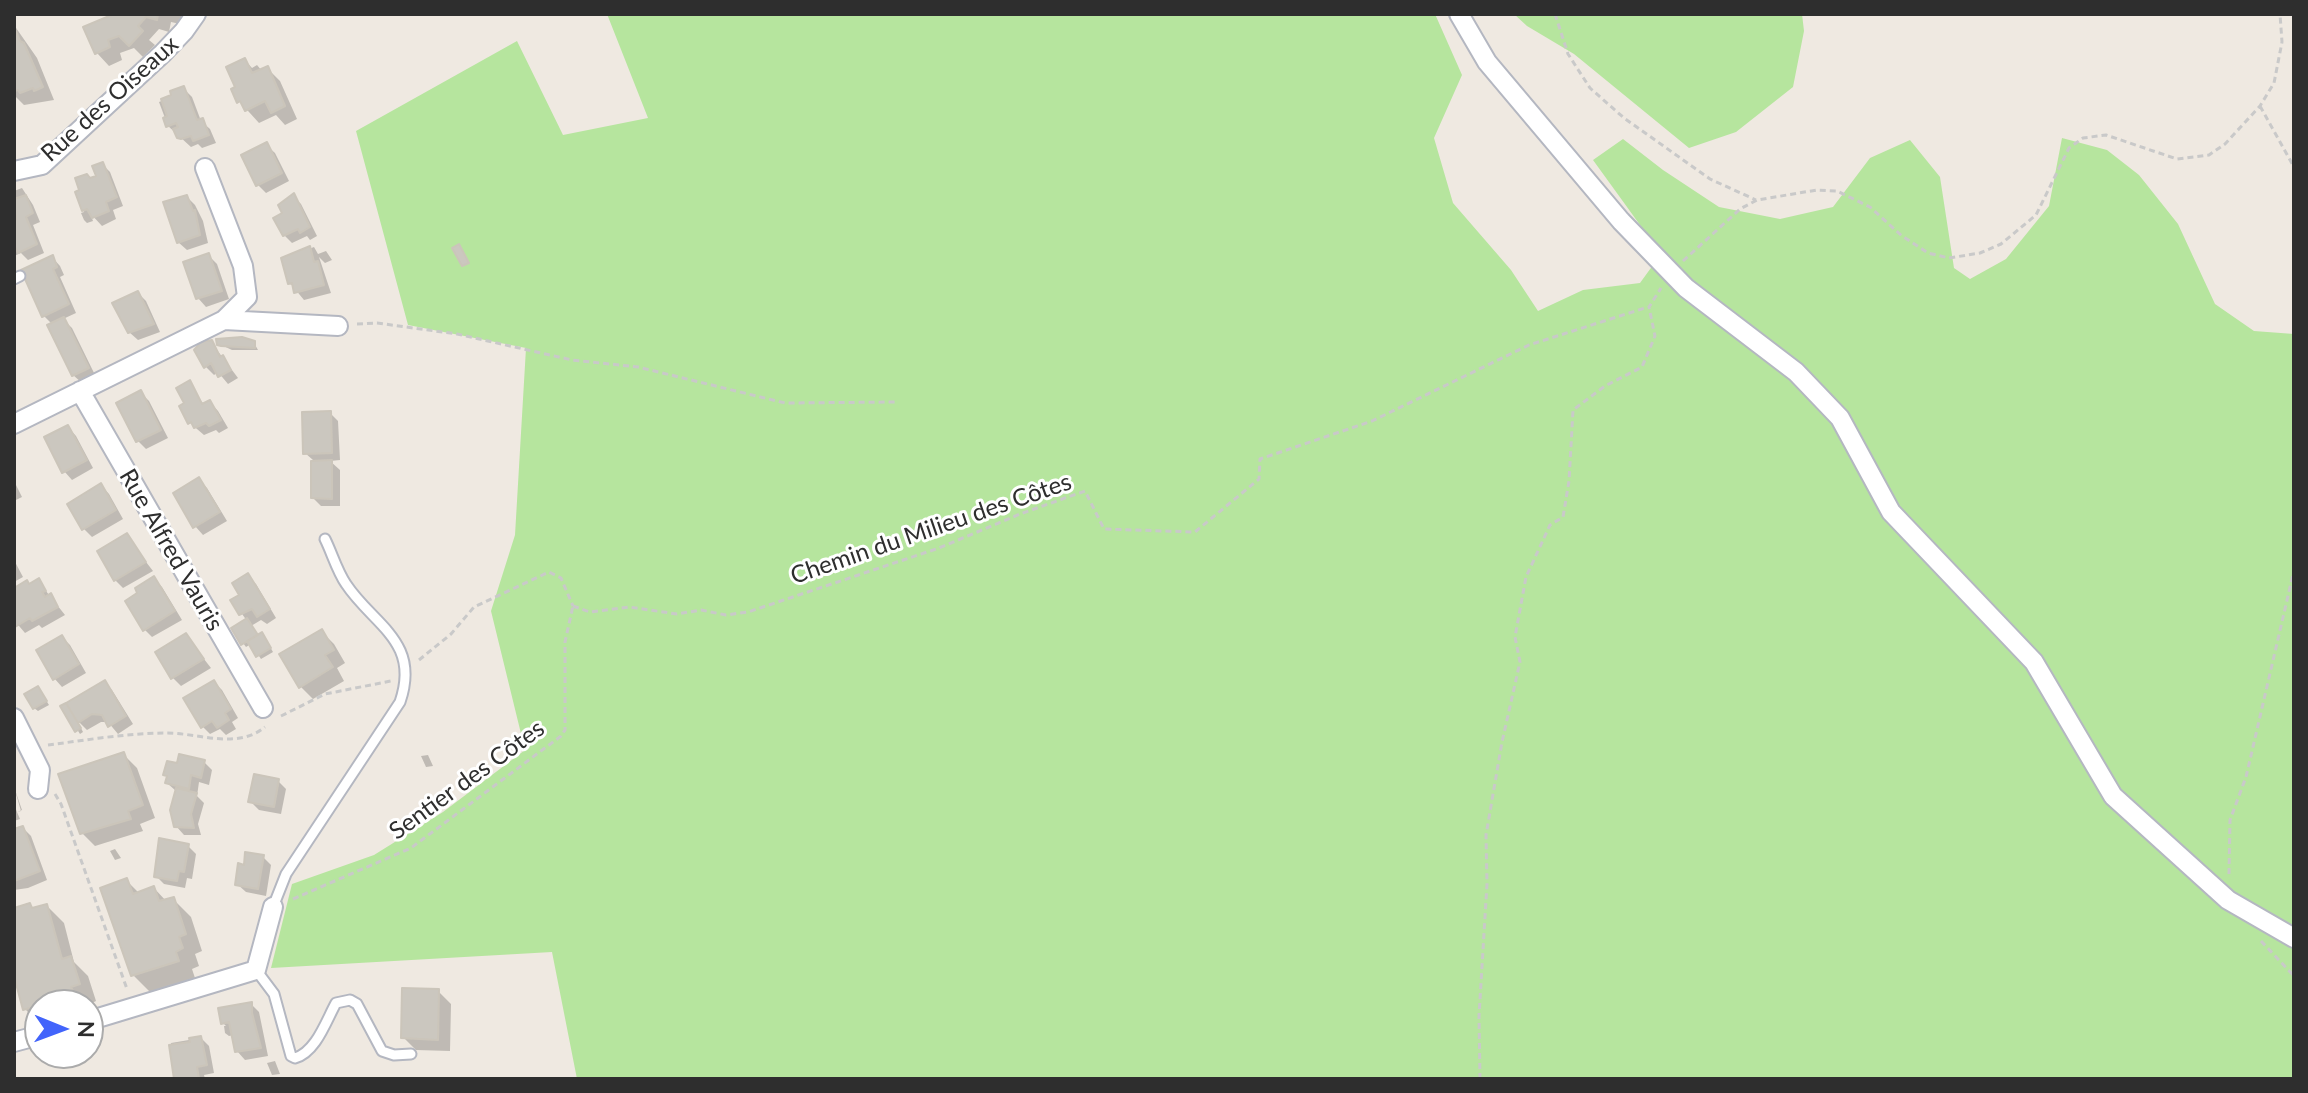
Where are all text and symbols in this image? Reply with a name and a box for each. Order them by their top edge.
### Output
street label: Rue des Oiseaux [36,30,184,168]
street label: Rue Alfred Vauris [113,464,229,636]
street label: Chemin du Milieu des Côtes [787,467,1075,591]
street label: Sentier des Côtes [384,714,550,846]
north arrow [24,989,104,1069]
text: N [73,1021,100,1038]

